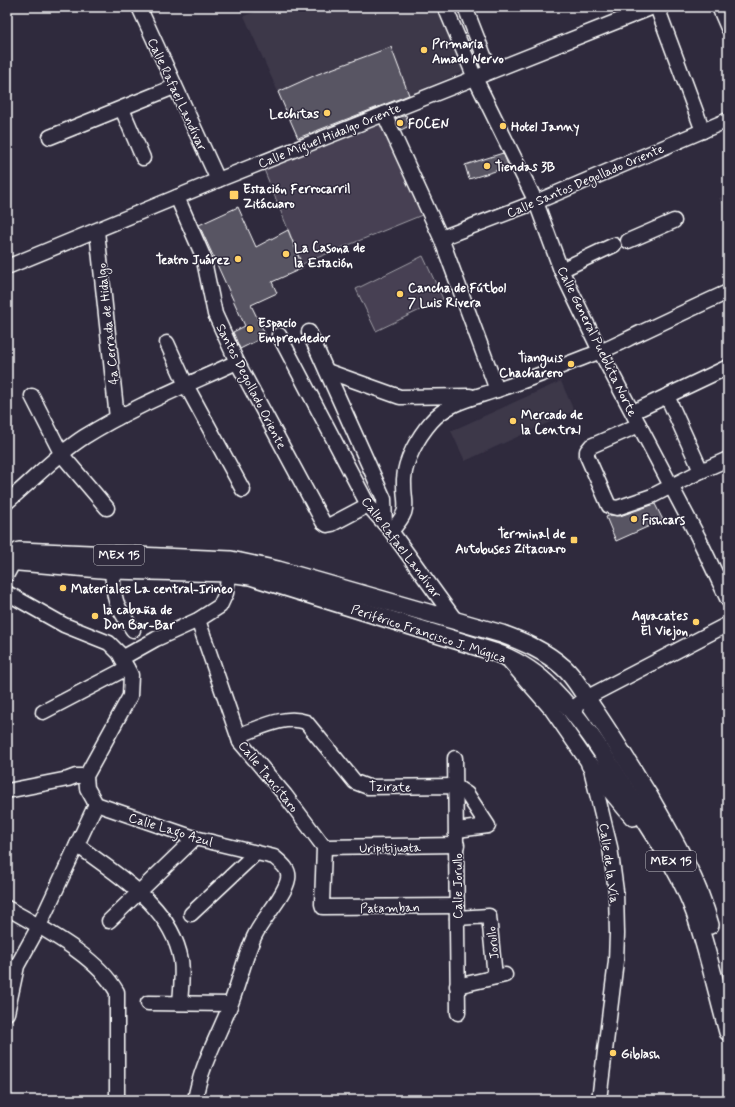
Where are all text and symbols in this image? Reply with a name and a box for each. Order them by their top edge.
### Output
street label: Calle Rafael Landívar [143,35,211,154]
place label: Primaria Amado Nervo [432,36,505,68]
marker: Primaria Amado Nervo [419,45,429,55]
street label: Calle Miguel Hidalgo Oriente [256,100,404,175]
place label: Lechitas [269,106,319,123]
marker: Lechitas [322,108,332,118]
place label: FOCEN [408,116,450,133]
marker: FOCEN [395,118,405,128]
place label: Hotel Janny [511,119,580,136]
marker: Hotel Janny [498,121,508,131]
street label: Calle Santos Degollado Oriente [504,140,667,223]
place label: Tiendas 3B [495,159,556,176]
marker: Tiendas 3B [482,161,492,171]
place label: Estación Ferrocarril Zitácuaro [243,181,350,213]
marker: Estación Ferrocarril Zitácuaro [228,189,240,201]
place label: La Casona de la Estación [294,240,366,272]
marker: La Casona de la Estación [281,249,291,259]
place label: Teatro Juárez [156,252,230,269]
marker: Teatro Juárez [233,254,243,264]
street label: 4a Cerrada de Hidalgo [94,262,124,386]
street label: Calle General Pueblita Norte [553,264,641,420]
place label: Cancha de Fútbol 7 Luis Rivera [408,280,507,312]
marker: Cancha de Fútbol 7 Luis Rivera [395,289,405,299]
place label: Espacio Emprendedor [258,315,331,347]
street label: Santos Degollado Oriente [211,321,290,453]
marker: Espacio Emprendedor [245,324,255,334]
place label: Tianguis Chacharero [499,350,564,382]
marker: Tianguis Chacharero [566,359,576,369]
place label: Mercado de la Central [521,407,584,439]
marker: Mercado de la Central [508,416,518,426]
street label: Calle Rafael Landívar [357,494,445,603]
place label: Fishcars [642,512,685,529]
marker: Fishcars [629,514,639,524]
place label: Terminal de Autobuses Zitacuaro [455,526,567,558]
marker: Terminal de Autobuses Zitacuaro [569,535,579,545]
road number: MEX 15 [94,545,144,565]
place label: Materiales La central-Irineo [71,581,233,598]
marker: Materiales La central-Irineo [58,583,68,593]
street label: Periférico Francisco J. Múgica [349,601,508,668]
place label: la cabaña de Don Bar-Bar [103,602,176,634]
place label: Aguacates El Viejon [632,608,688,641]
marker: la cabaña de Don Bar-Bar [90,611,100,621]
marker: Aguacates El Viejon [691,617,701,627]
street label: Calle Tancítaro [234,738,302,816]
street label: Tzirate [368,778,411,797]
street label: Calle Lago Azul [126,810,215,853]
street label: Calle de la Vía [594,822,623,905]
street label: Uripitijuata [359,839,421,858]
road number: MEX 15 [646,851,696,871]
street label: Calle Jorullo [450,853,467,919]
street label: Patamban [360,899,420,918]
street label: Jorullo [483,926,504,960]
place label: Giblash [621,1046,660,1063]
marker: Giblash [608,1048,618,1058]

